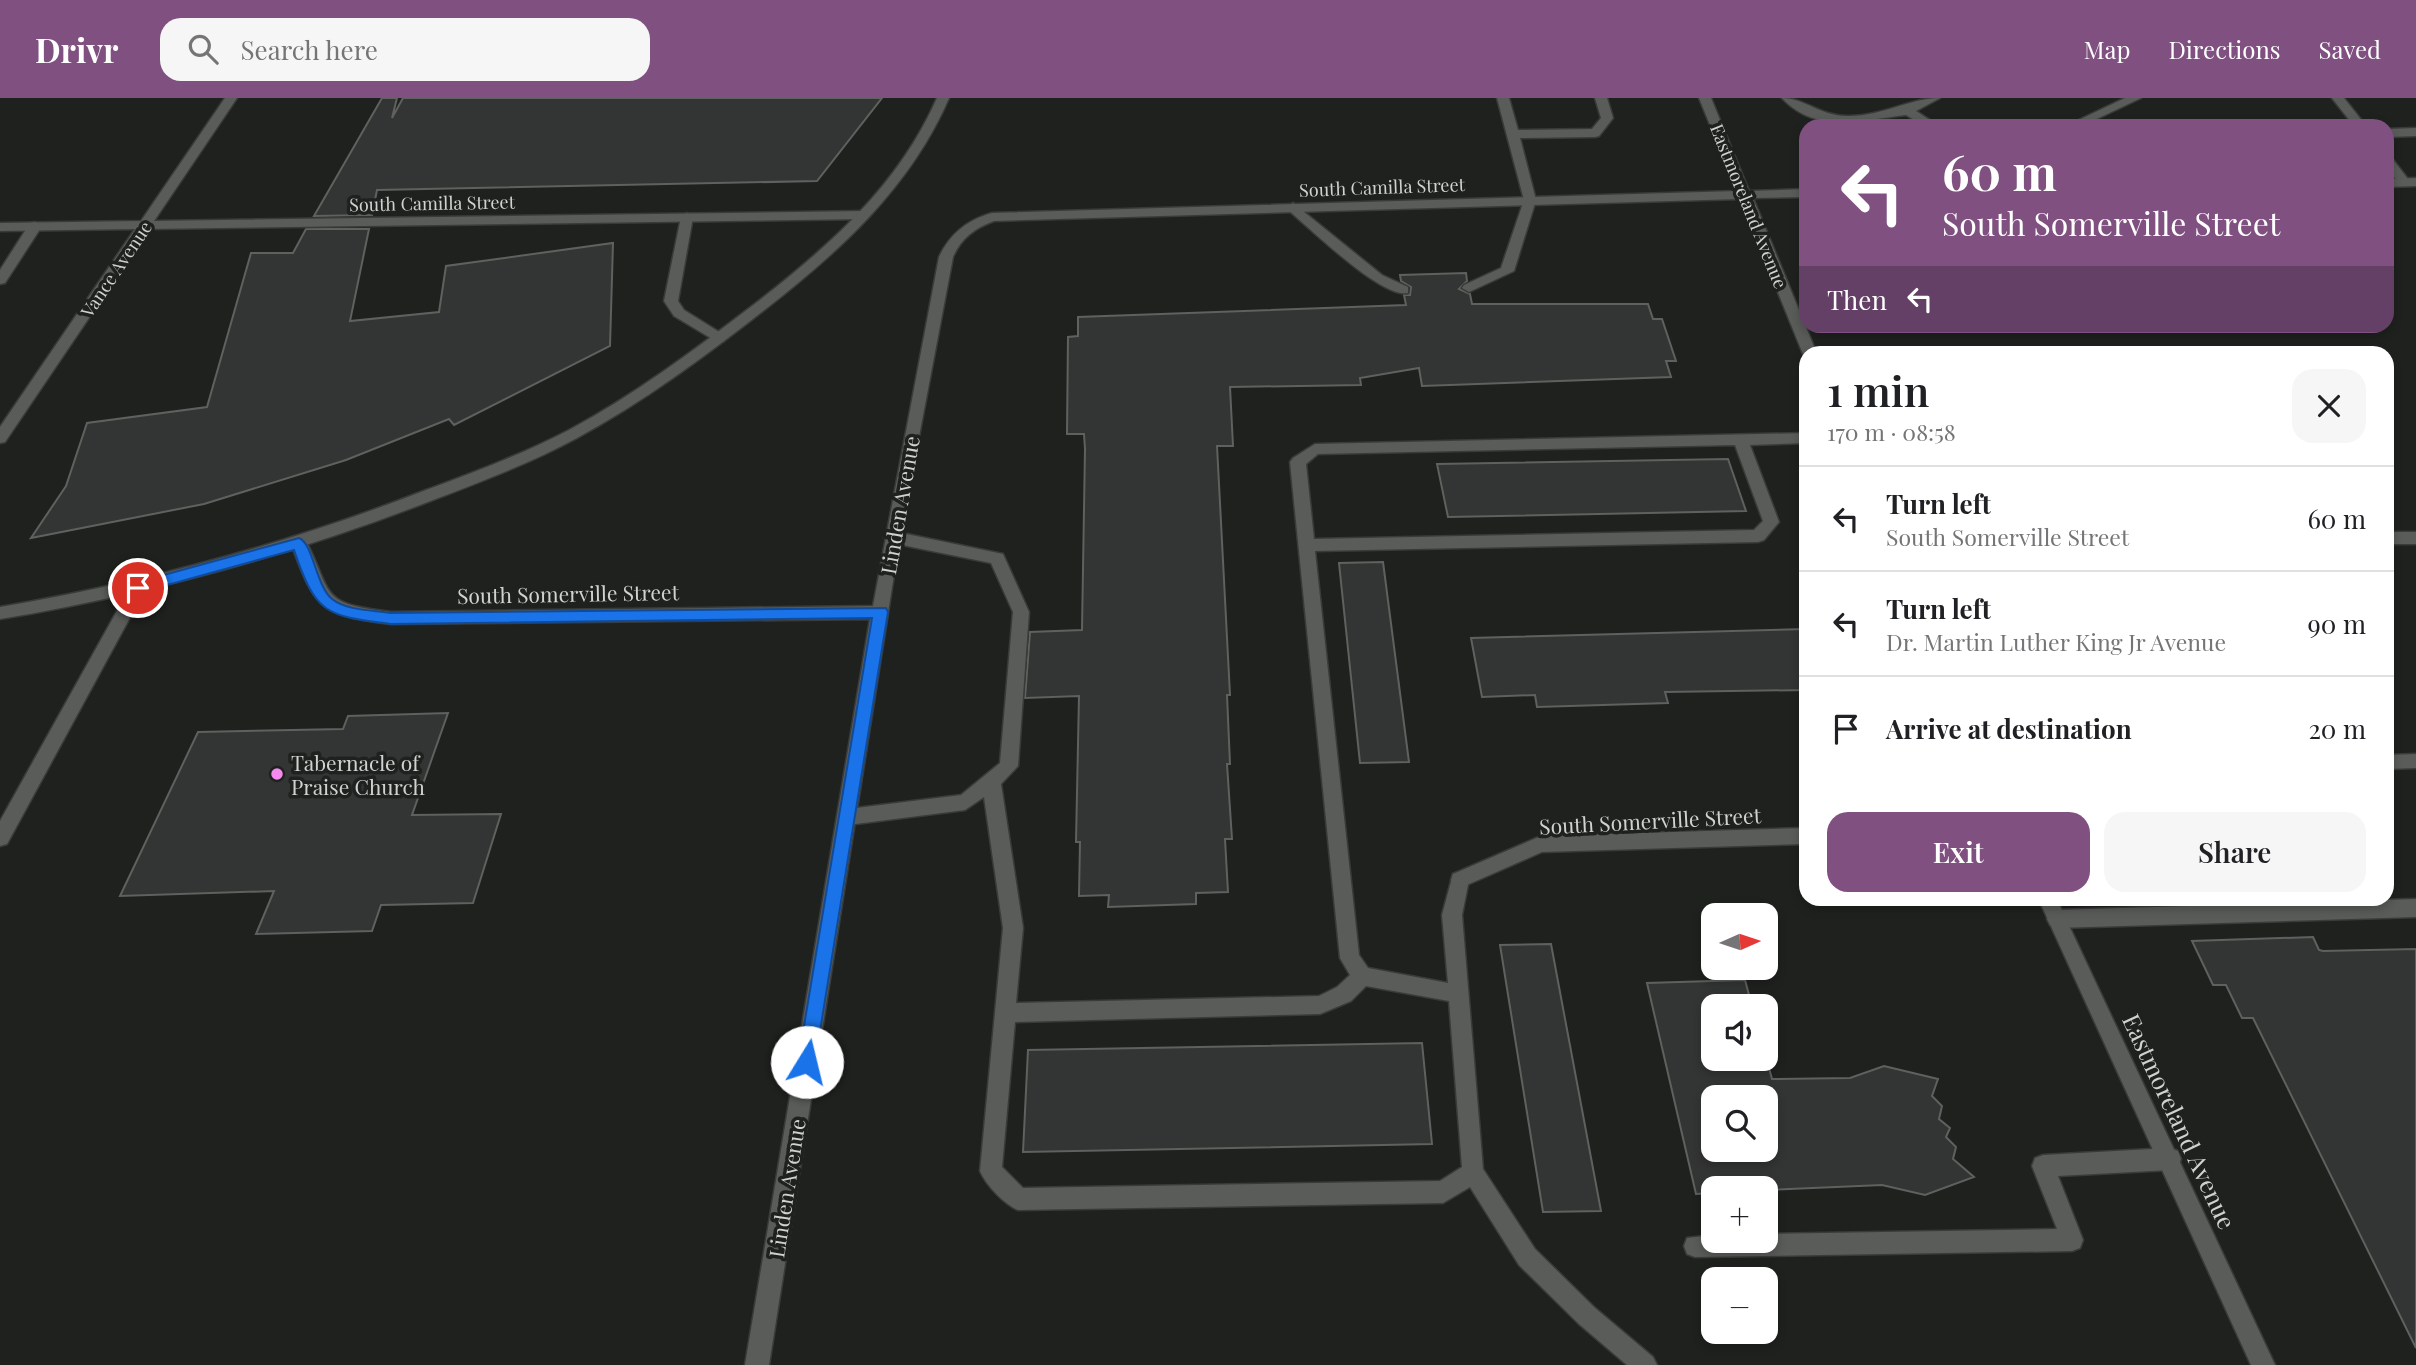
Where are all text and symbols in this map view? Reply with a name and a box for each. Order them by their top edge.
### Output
search box [160,18,650,81]
text: Drivr [35,27,118,71]
icon: search [184,30,222,68]
text: Search here [240,32,378,67]
text: Map [2084,33,2130,65]
text: Directions [2168,33,2281,65]
text: Saved [2319,33,2381,65]
street label: Eastmoreland Avenue [1705,120,1793,292]
text: 60 m [1942,138,2057,203]
icon: left [1827,147,1918,238]
street label: South Camilla Street [1299,172,1466,202]
street label: South Camilla Street [349,190,516,216]
text: South Somerville Street [1942,201,2280,244]
street label: Vance Avenue [74,216,157,323]
icon: left [1901,280,1939,318]
text: Then [1827,282,1887,317]
text: 1 min [1827,362,1929,418]
button: close [2292,369,2366,443]
text: 170 m · 08:58 [1827,416,1956,447]
street label: Linden Avenue [873,434,925,576]
text: Turn left [1886,486,1991,521]
icon: left [1827,500,1865,538]
text: 60 m [2307,501,2366,536]
text: South Somerville Street [1886,521,2129,552]
pin [108,558,168,618]
icon: arrive [119,569,157,607]
street label: South Somerville Street [457,577,680,609]
text: Turn left [1886,591,1991,626]
icon: left [1827,605,1865,643]
text: 90 m [2308,606,2366,641]
text: Dr. Martin Luther King Jr Avenue [1886,626,2226,657]
icon: arrive [1827,710,1865,748]
text: Arrive at destination [1886,711,2132,746]
text: 20 m [2308,711,2366,746]
place label: Tabernacle of Praise Church [291,748,426,800]
marker: Tabernacle of Praise Church [269,766,285,782]
street label: South Somerville Street [1538,800,1762,840]
button: Exit [1827,812,2090,892]
button: Share [2104,812,2366,892]
north arrow [1701,903,1778,980]
map controls [1701,903,1778,1344]
button: sound [1701,994,1778,1071]
street label: Eastmoreland Avenue [2116,1008,2244,1234]
position arrow [770,1025,844,1099]
button: search [1701,1085,1778,1162]
street label: Linden Avenue [761,1117,811,1259]
button: + [1701,1176,1778,1253]
button: − [1701,1267,1778,1344]

